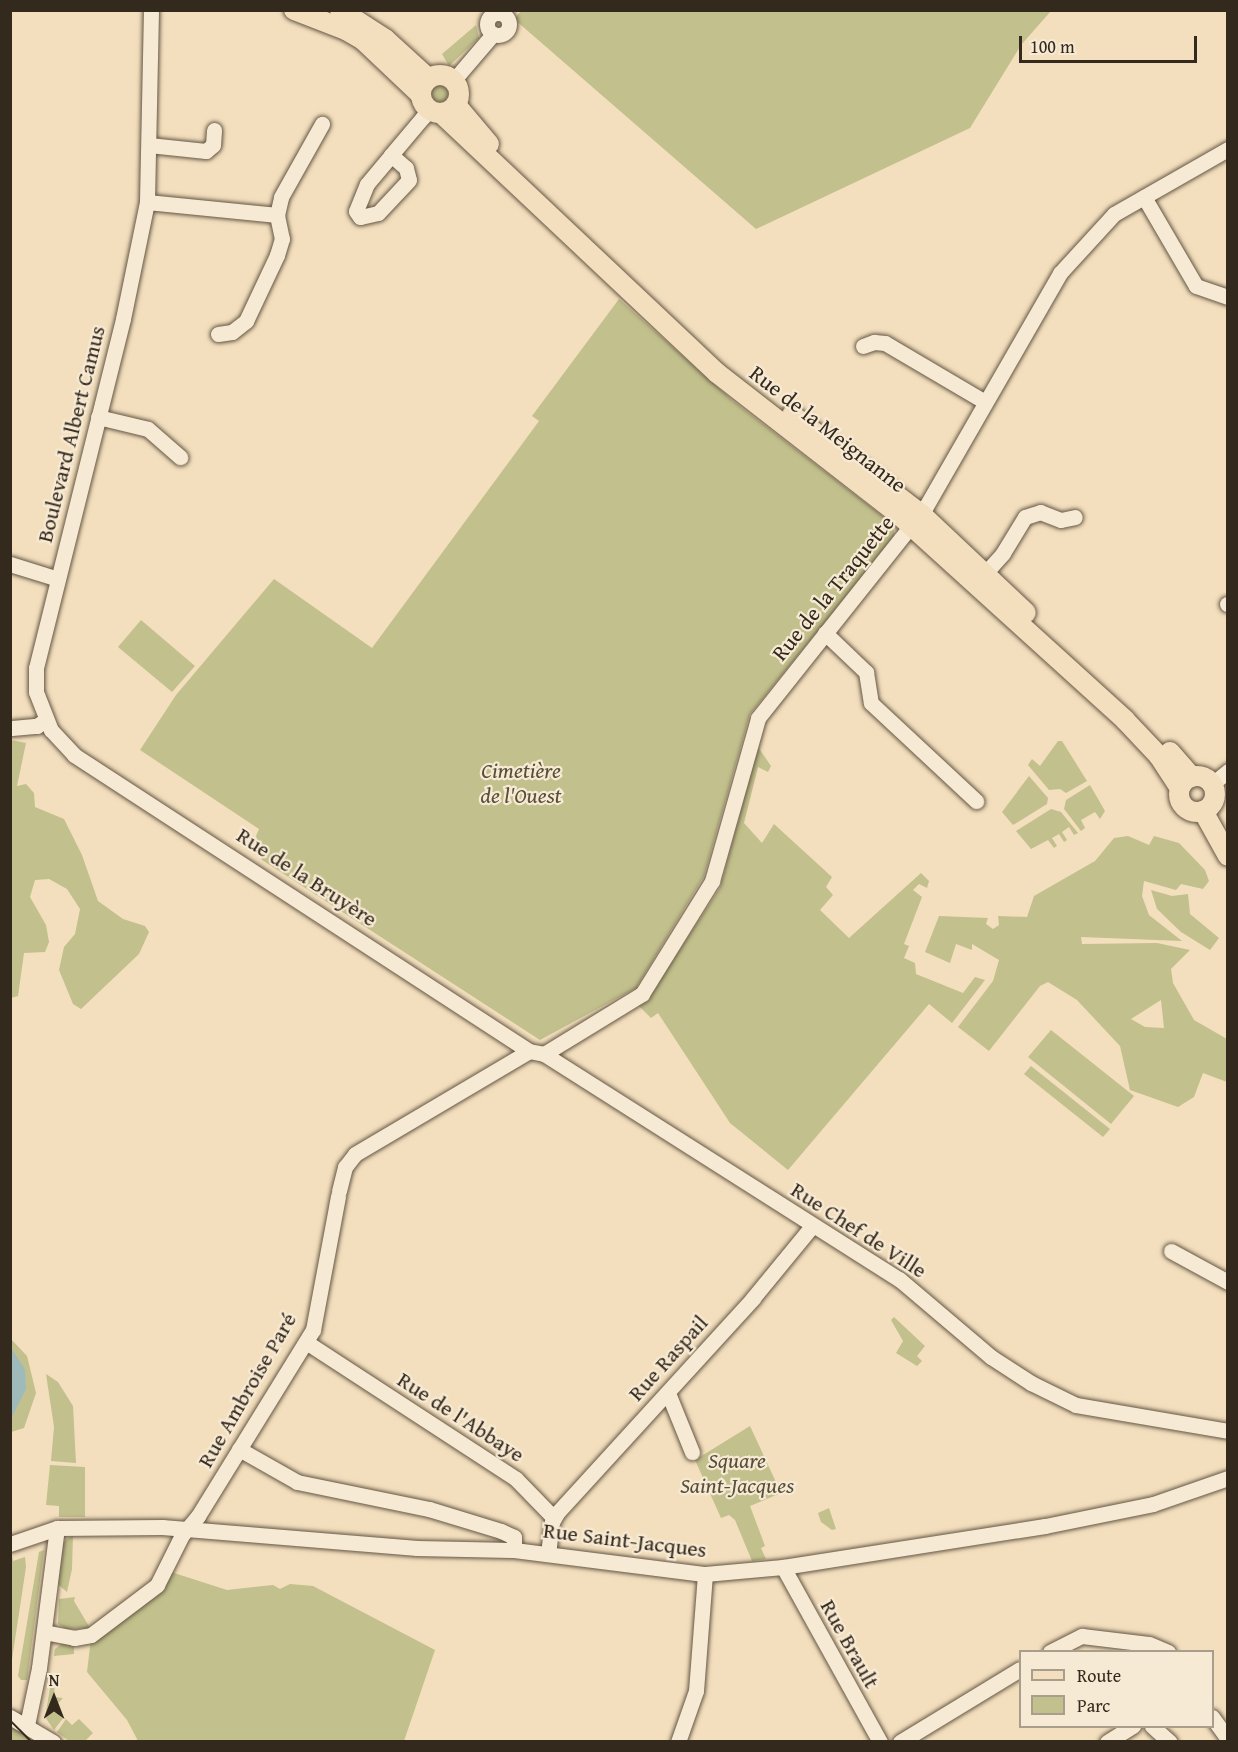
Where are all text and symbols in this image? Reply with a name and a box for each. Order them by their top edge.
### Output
scale bar [1022,24,1200,62]
text: 100 m [1030,33,1075,60]
street label: Boulevard Albert Camus [31,323,111,545]
street label: Rue de la Meignanne [744,360,912,498]
street label: Rue de la Traquette [766,510,900,666]
park label: Cimetière de l'Ouest [480,757,562,808]
street label: Rue de la Bruyère [232,822,382,932]
street label: Rue Chef de Ville [786,1176,932,1284]
street label: Rue Ambroise Paré [192,1308,302,1472]
street label: Rue Raspail [623,1310,713,1406]
street label: Rue de l'Abbaye [393,1366,529,1468]
park label: Square Saint-Jacques [680,1447,794,1498]
street label: Rue Saint-Jacques [542,1517,708,1563]
street label: Rue Brault [815,1595,885,1693]
legend [1019,1650,1214,1728]
text: Route [1077,1662,1121,1689]
north arrow [24,1668,84,1728]
text: N [49,1668,59,1692]
text: Parc [1077,1692,1110,1719]

